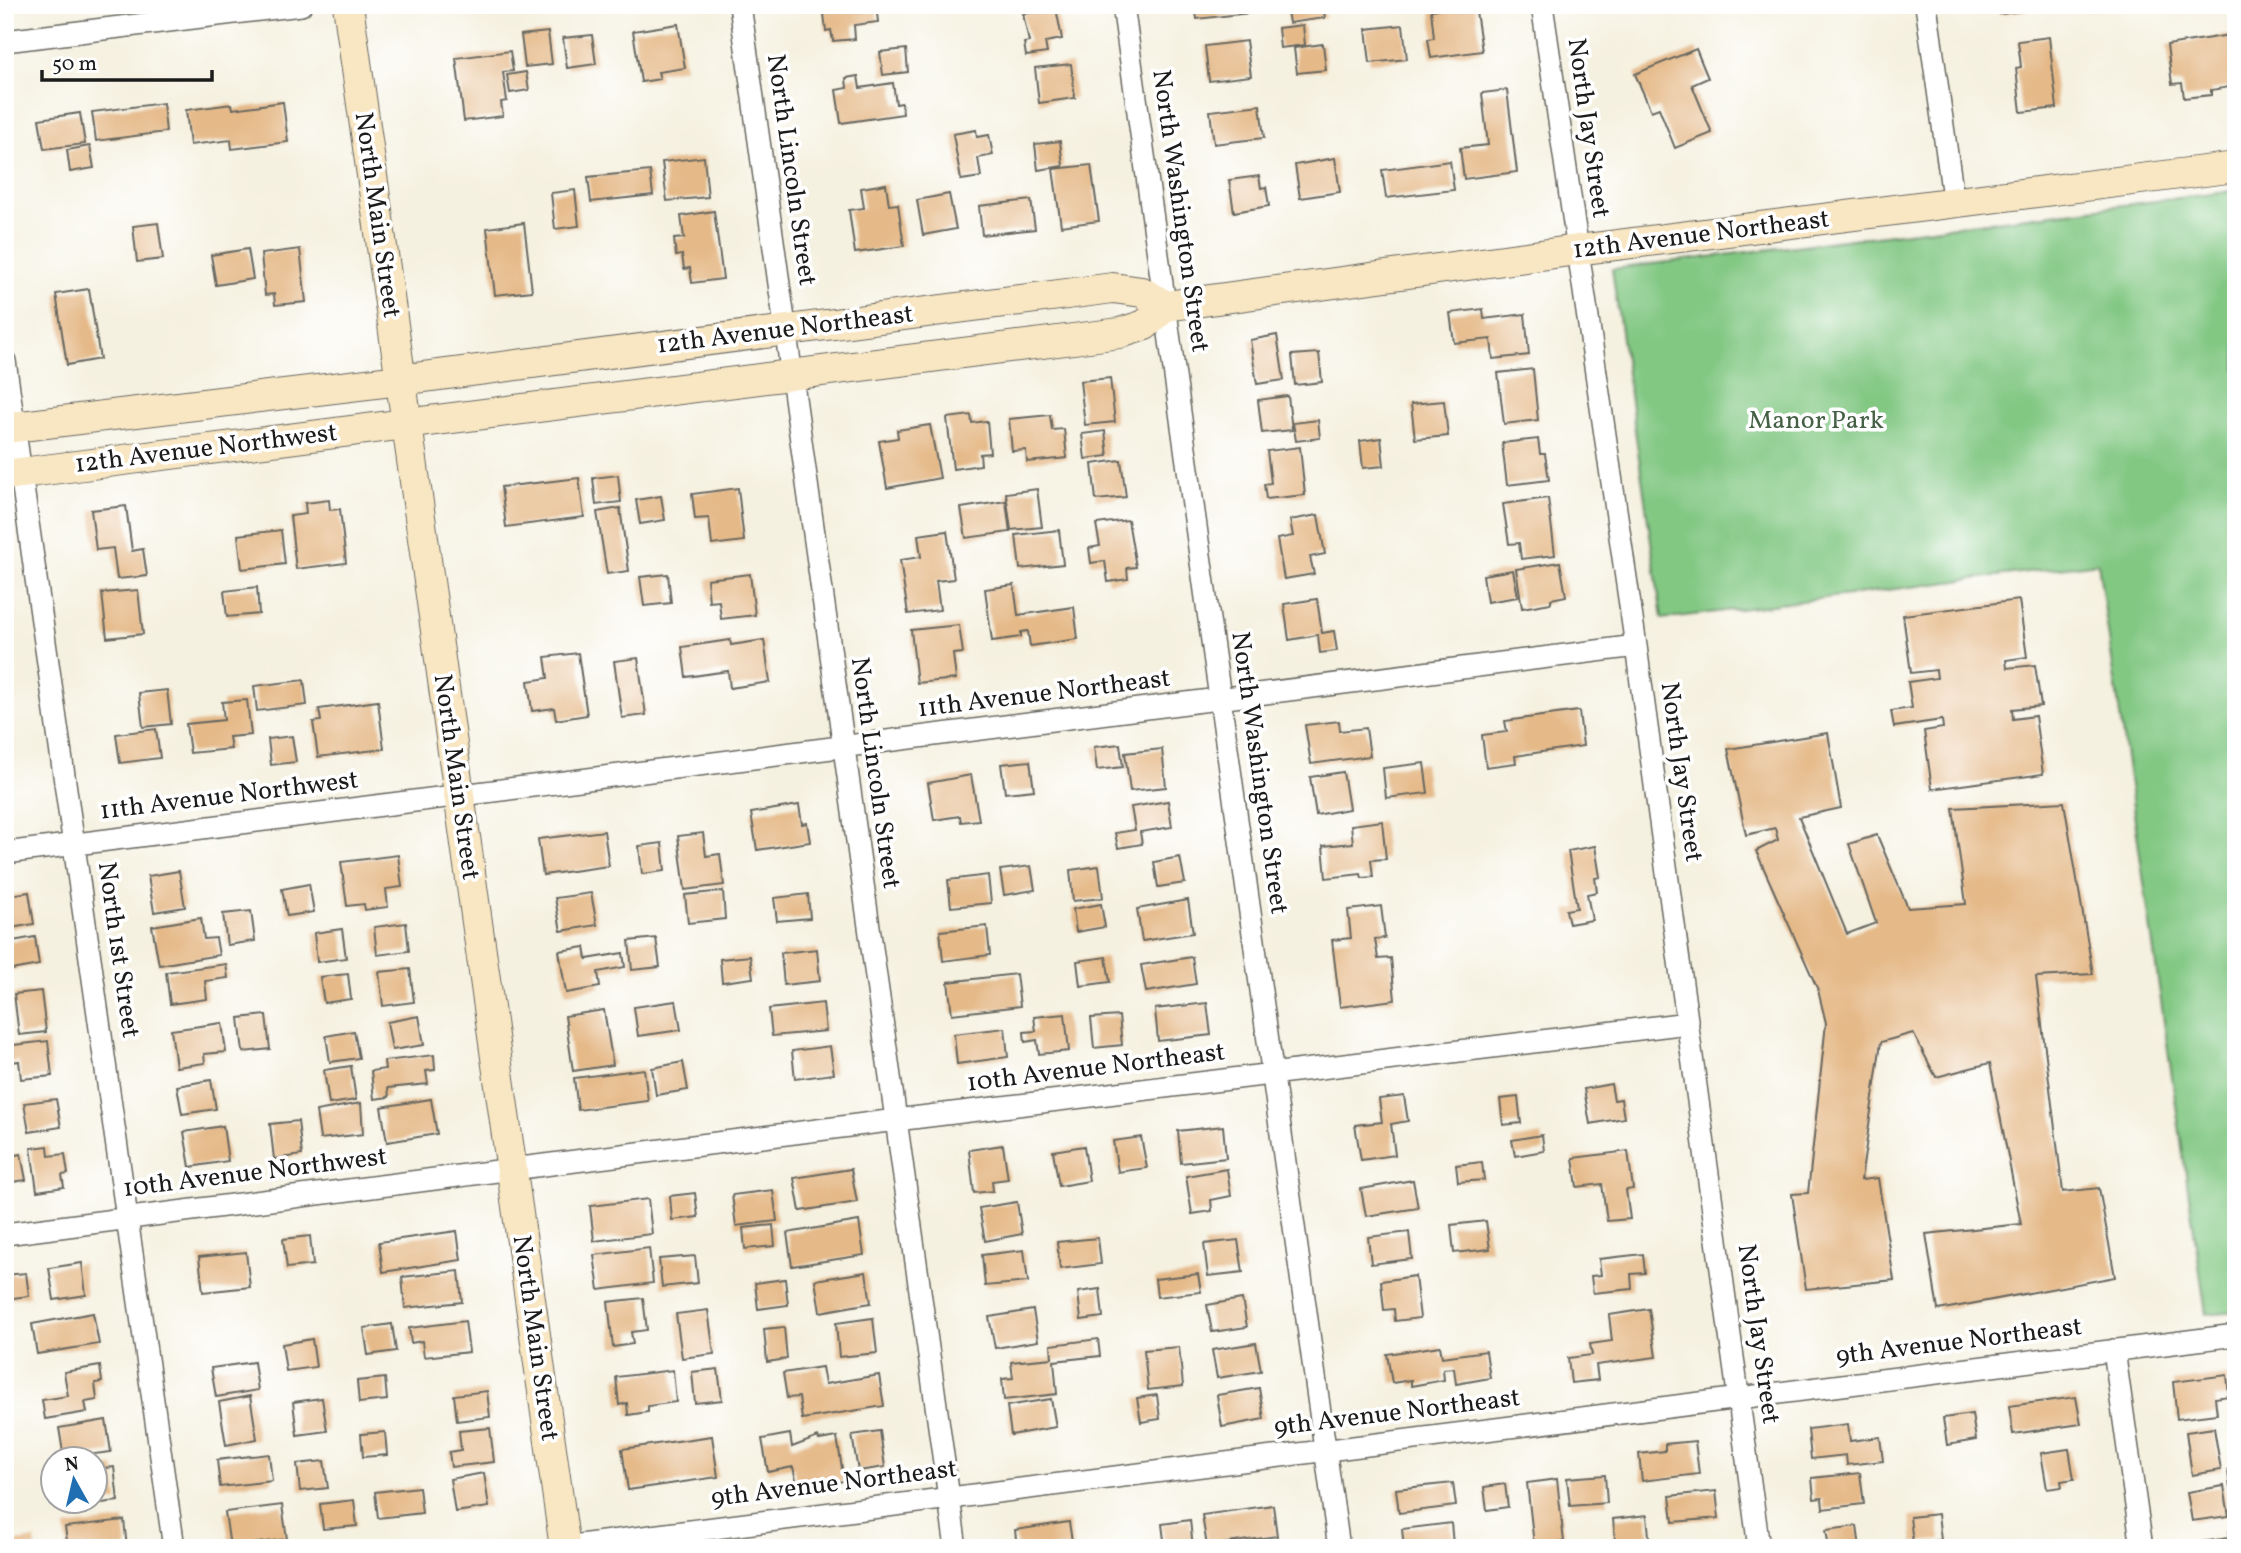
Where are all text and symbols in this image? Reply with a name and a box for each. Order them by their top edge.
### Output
street label: North Jay Street [1558,36,1618,220]
scale bar [42,38,212,82]
text: 50 m [52,50,97,79]
street label: North Lincoln Street [757,52,825,288]
street label: North Washington Street [1142,67,1218,355]
street label: North Main Street [345,110,409,320]
street label: 12th Avenue Northeast [1571,201,1831,269]
street label: 12th Avenue Northeast [655,296,915,364]
park label: Manor Park [1748,403,1884,439]
street label: 12th Avenue Northwest [73,415,339,483]
street label: North Washington Street [1221,629,1297,917]
street label: North Lincoln Street [841,655,909,891]
street label: 11th Avenue Northeast [916,661,1172,727]
street label: North Main Street [424,672,488,882]
street label: North Jay Street [1651,680,1711,864]
street label: 11th Avenue Northwest [98,762,360,830]
street label: North 1st Street [88,860,148,1040]
street label: 10th Avenue Northeast [965,1034,1227,1102]
street label: 10th Avenue Northwest [121,1139,389,1207]
street label: North Main Street [503,1233,567,1443]
street label: North Jay Street [1728,1242,1788,1426]
street label: 9th Avenue Northeast [1834,1309,2084,1375]
street label: 9th Avenue Northeast [1272,1380,1522,1446]
north arrow [38,1444,108,1514]
text: N [63,1451,81,1479]
street label: 9th Avenue Northeast [709,1451,959,1517]

